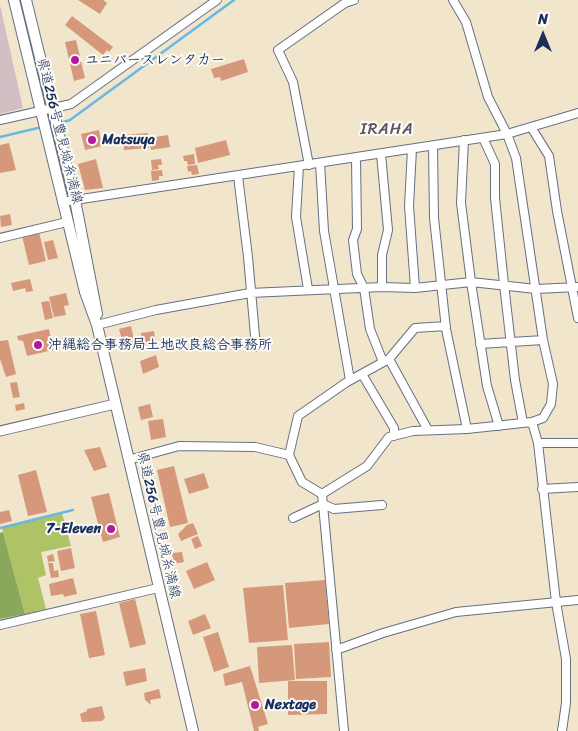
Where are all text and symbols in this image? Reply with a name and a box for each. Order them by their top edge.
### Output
text: N [538,7,548,32]
north arrow [518,10,568,60]
place label: ユニバースレンタカー [85,52,225,68]
marker: ユニバースレンタカー [69,54,81,66]
street label: 県道256号豊見城糸満線 [33,56,85,206]
district label: IRAHA [360,120,414,140]
place label: Matsuya [102,132,155,148]
marker: Matsuya [86,134,98,146]
place label: 沖縄総合事務局土地改良総合事務所 [48,337,272,353]
marker: 沖縄総合事務局土地改良総合事務所 [32,339,44,351]
street label: 県道256号豊見城糸満線 [133,450,183,600]
place label: 7-Eleven [46,521,101,537]
marker: 7-Eleven [105,523,117,535]
place label: Nextage [265,697,316,713]
marker: Nextage [249,699,261,711]

